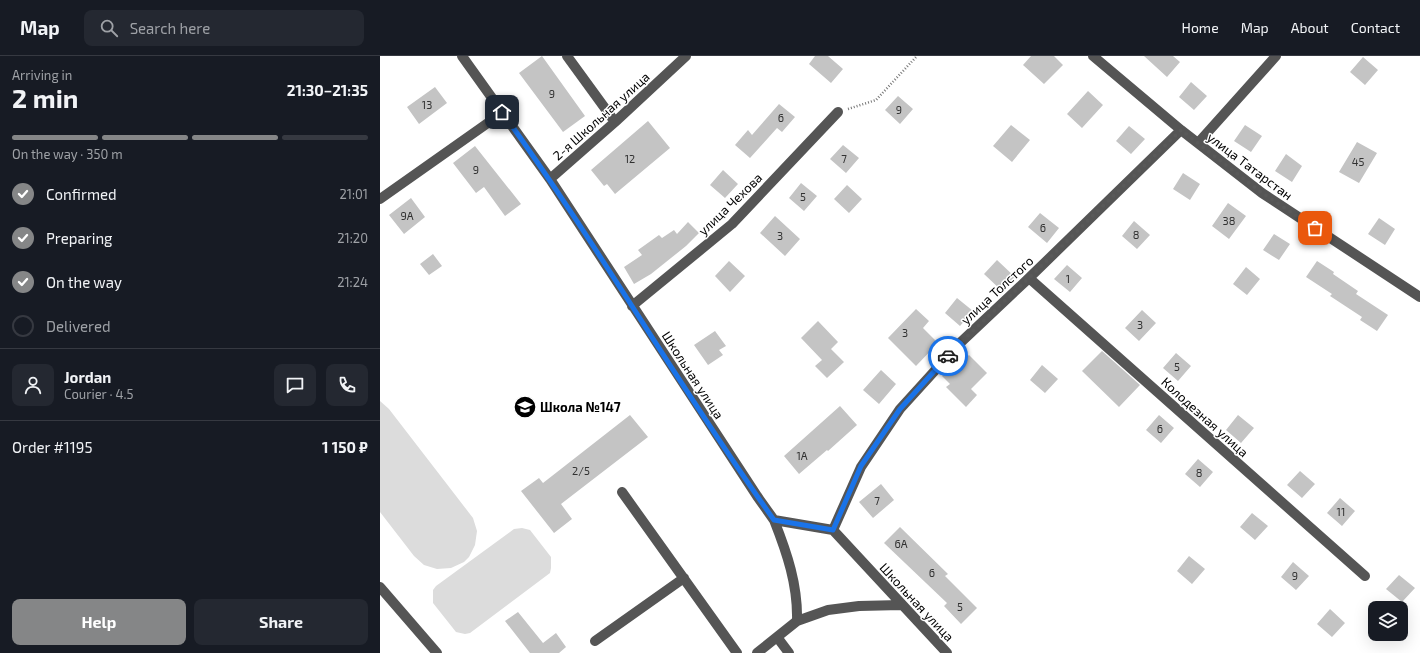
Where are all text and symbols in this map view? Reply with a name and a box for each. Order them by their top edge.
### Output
search box [84,10,364,46]
text: Map [20,16,60,39]
icon: search [98,17,120,39]
text: Search here [130,19,210,37]
text: Home [1182,19,1219,36]
text: Map [1241,19,1269,36]
text: About [1291,19,1329,36]
text: Contact [1351,19,1400,36]
text: Arriving in [12,67,72,83]
street label: 2-я Школьная улица [549,68,653,164]
text: 21:30–21:35 [287,81,368,99]
text: 2 min [12,82,78,113]
house number: 9 [549,87,555,100]
pin [485,95,519,129]
house number: 13 [422,98,432,111]
icon: home [491,101,513,123]
house number: 9 [896,103,902,116]
house number: 6 [778,111,784,124]
street label: улица Татарстан [1204,129,1296,203]
text: On the way · 350 m [12,146,123,162]
house number: 12 [625,152,635,165]
house number: 7 [841,152,847,165]
house number: 45 [1352,155,1364,168]
house number: 9 [473,163,479,176]
street label: улица Чехова [695,170,765,238]
icon: check [12,183,34,205]
text: Confirmed [46,185,117,203]
text: 21:01 [339,186,368,202]
house number: 5 [800,190,806,203]
house number: 9А [400,209,414,222]
pin [1298,211,1332,245]
house number: 38 [1223,214,1235,227]
icon: bag [1304,217,1326,239]
house number: 6 [1040,221,1046,234]
icon: check [12,227,34,249]
house number: 8 [1133,228,1139,241]
text: Preparing [46,229,112,247]
house number: 3 [777,229,783,242]
text: 21:20 [337,230,368,246]
street label: улица Толстого [957,252,1037,328]
icon: check [12,271,34,293]
house number: 1 [1066,272,1070,285]
text: On the way [46,273,122,291]
text: 21:24 [337,274,368,290]
text: Delivered [46,317,111,335]
house number: 3 [1137,318,1143,331]
house number: 3 [902,326,908,339]
street label: Школьная улица [659,328,727,422]
courier [928,336,968,376]
icon: car [937,345,959,367]
house number: 5 [1174,360,1180,373]
button: person [12,364,54,406]
button: chat [274,364,316,406]
button: phone [326,364,368,406]
text: Jordan [64,368,111,386]
street label: Колодезная улица [1158,374,1252,460]
text: Courier · 4.5 [64,386,133,402]
school or university icon: Школа №147 [512,394,538,420]
place label: Школа №147 [540,399,621,415]
house number: 6 [1157,422,1163,435]
text: Order #1195 [12,438,92,456]
text: 1 150 ₽ [322,438,368,456]
house number: 1А [796,449,808,462]
house number: 2/5 [572,464,590,477]
house number: 8 [1196,466,1202,479]
house number: 7 [874,494,880,507]
house number: 11 [1337,505,1345,518]
house number: 6А [894,537,908,550]
street label: Школьная улица [877,559,957,645]
house number: 6 [929,566,935,579]
house number: 9 [1292,569,1298,582]
button: Help [12,599,186,645]
button: Share [194,599,368,645]
house number: 5 [957,600,963,613]
map controls [1368,601,1408,641]
button: layers [1368,601,1408,641]

